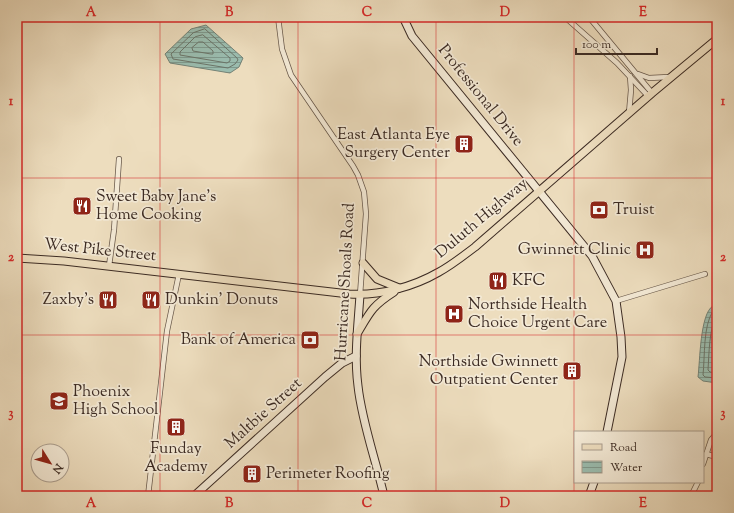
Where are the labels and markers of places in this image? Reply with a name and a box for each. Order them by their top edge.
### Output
place label: East Atlanta Eye Surgery Center [337,124,450,165]
building icon: East Atlanta Eye Surgery Center [453,133,475,155]
place label: Sweet Baby Jane's Home Cooking [96,186,216,227]
restaurant icon: Sweet Baby Jane's Home Cooking [71,195,93,217]
bank icon: Truist [588,199,610,221]
place label: Truist [613,199,655,222]
place label: Gwinnett Clinic [518,239,631,262]
hospital icon: Gwinnett Clinic [634,239,656,261]
restaurant icon: KFC [487,270,509,292]
place label: KFC [512,270,545,293]
place label: Zaxby's [43,289,94,312]
restaurant icon: Zaxby's [97,289,119,311]
restaurant icon: Dunkin' Donuts [140,289,162,311]
place label: Dunkin' Donuts [165,289,278,312]
place label: Northside Health Choice Urgent Care [468,294,607,335]
hospital icon: Northside Health Choice Urgent Care [443,303,465,325]
place label: Bank of America [181,329,297,352]
bank icon: Bank of America [299,329,321,351]
place label: Northside Gwinnett Outpatient Center [419,351,559,392]
building icon: Northside Gwinnett Outpatient Center [561,360,583,382]
place label: Phoenix High School [73,381,159,422]
school or university icon: Phoenix High School [48,390,70,412]
building icon: Funday Academy [165,416,187,438]
place label: Funday Academy [144,438,208,479]
building icon: Perimeter Roofing [241,463,263,485]
place label: Perimeter Roofing [266,463,390,486]

